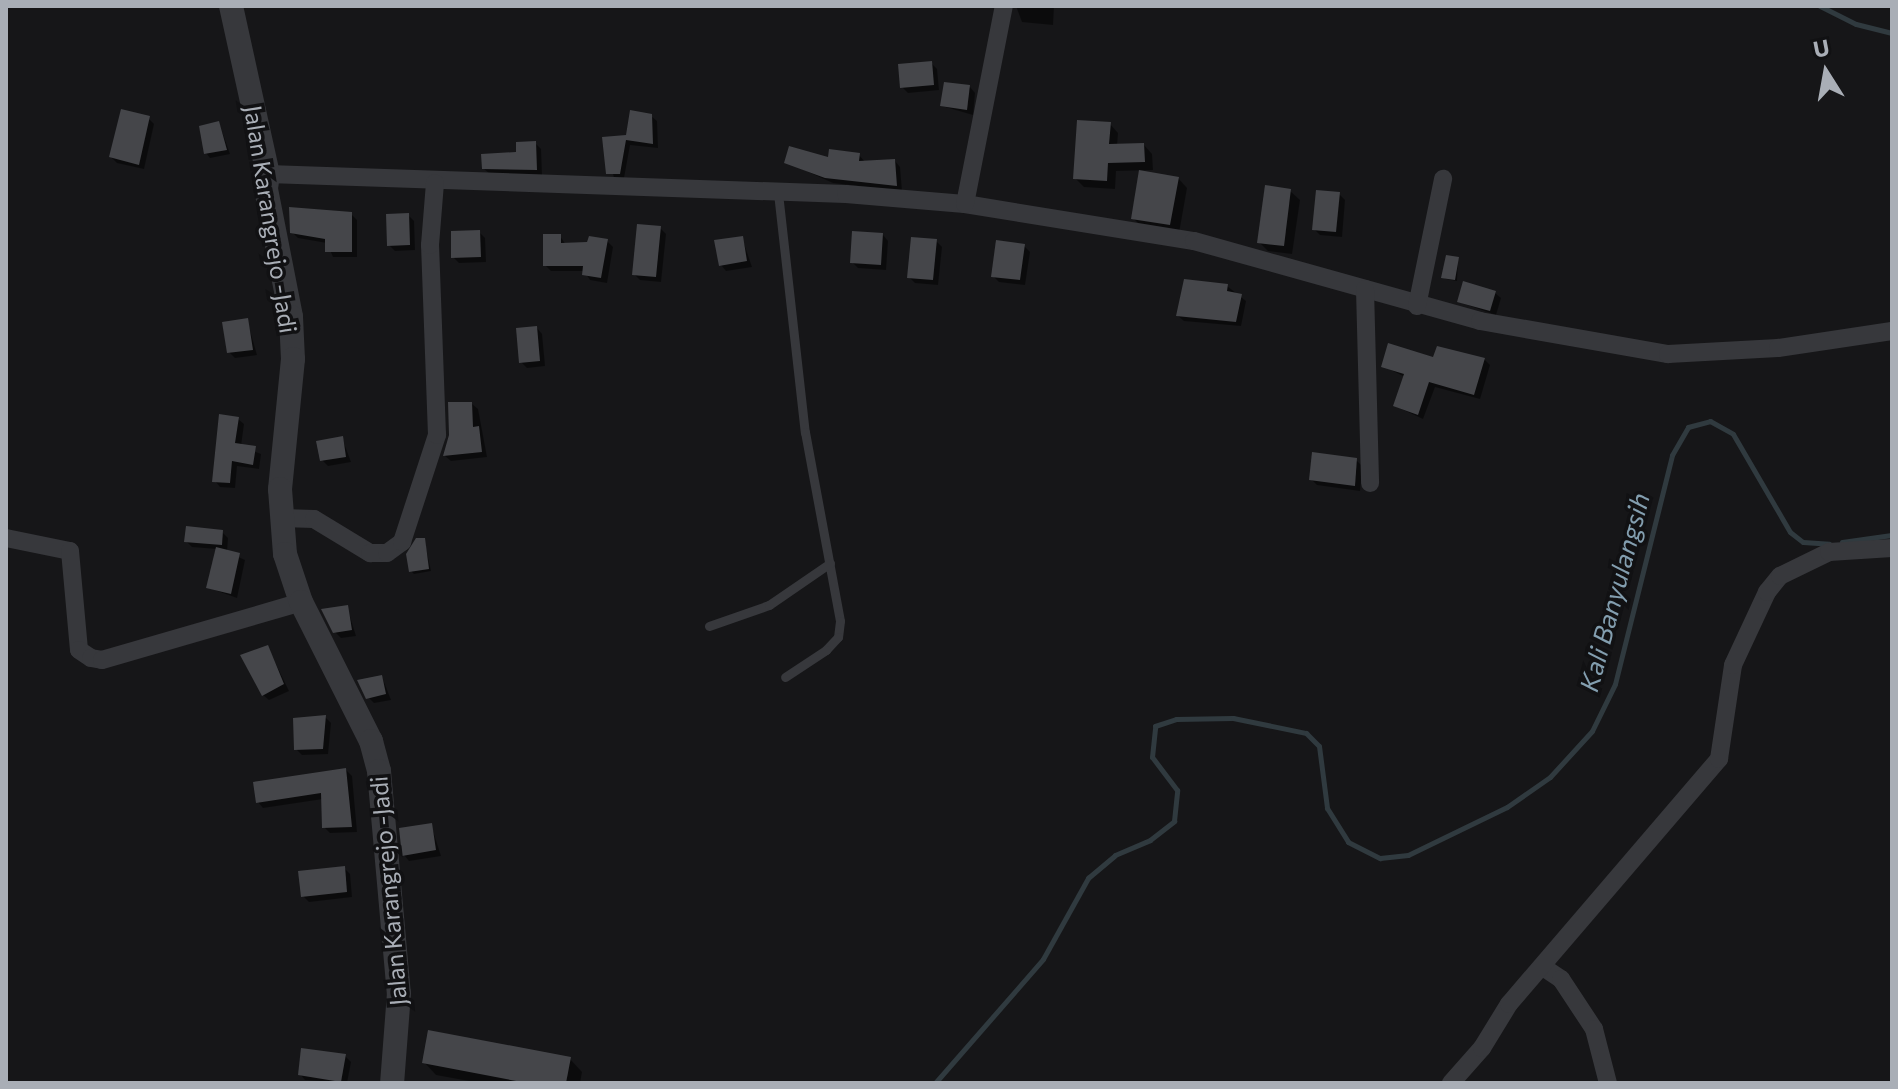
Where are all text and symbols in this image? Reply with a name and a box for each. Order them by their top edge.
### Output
north arrow [1786,32,1866,112]
text: U [1811,33,1832,63]
street label: Jalan Karangrejo -Jadi [239,103,303,335]
water label: Kali Banyulangsih [1572,489,1656,695]
street label: Jalan Karangrejo -Jadi [364,775,412,1007]

